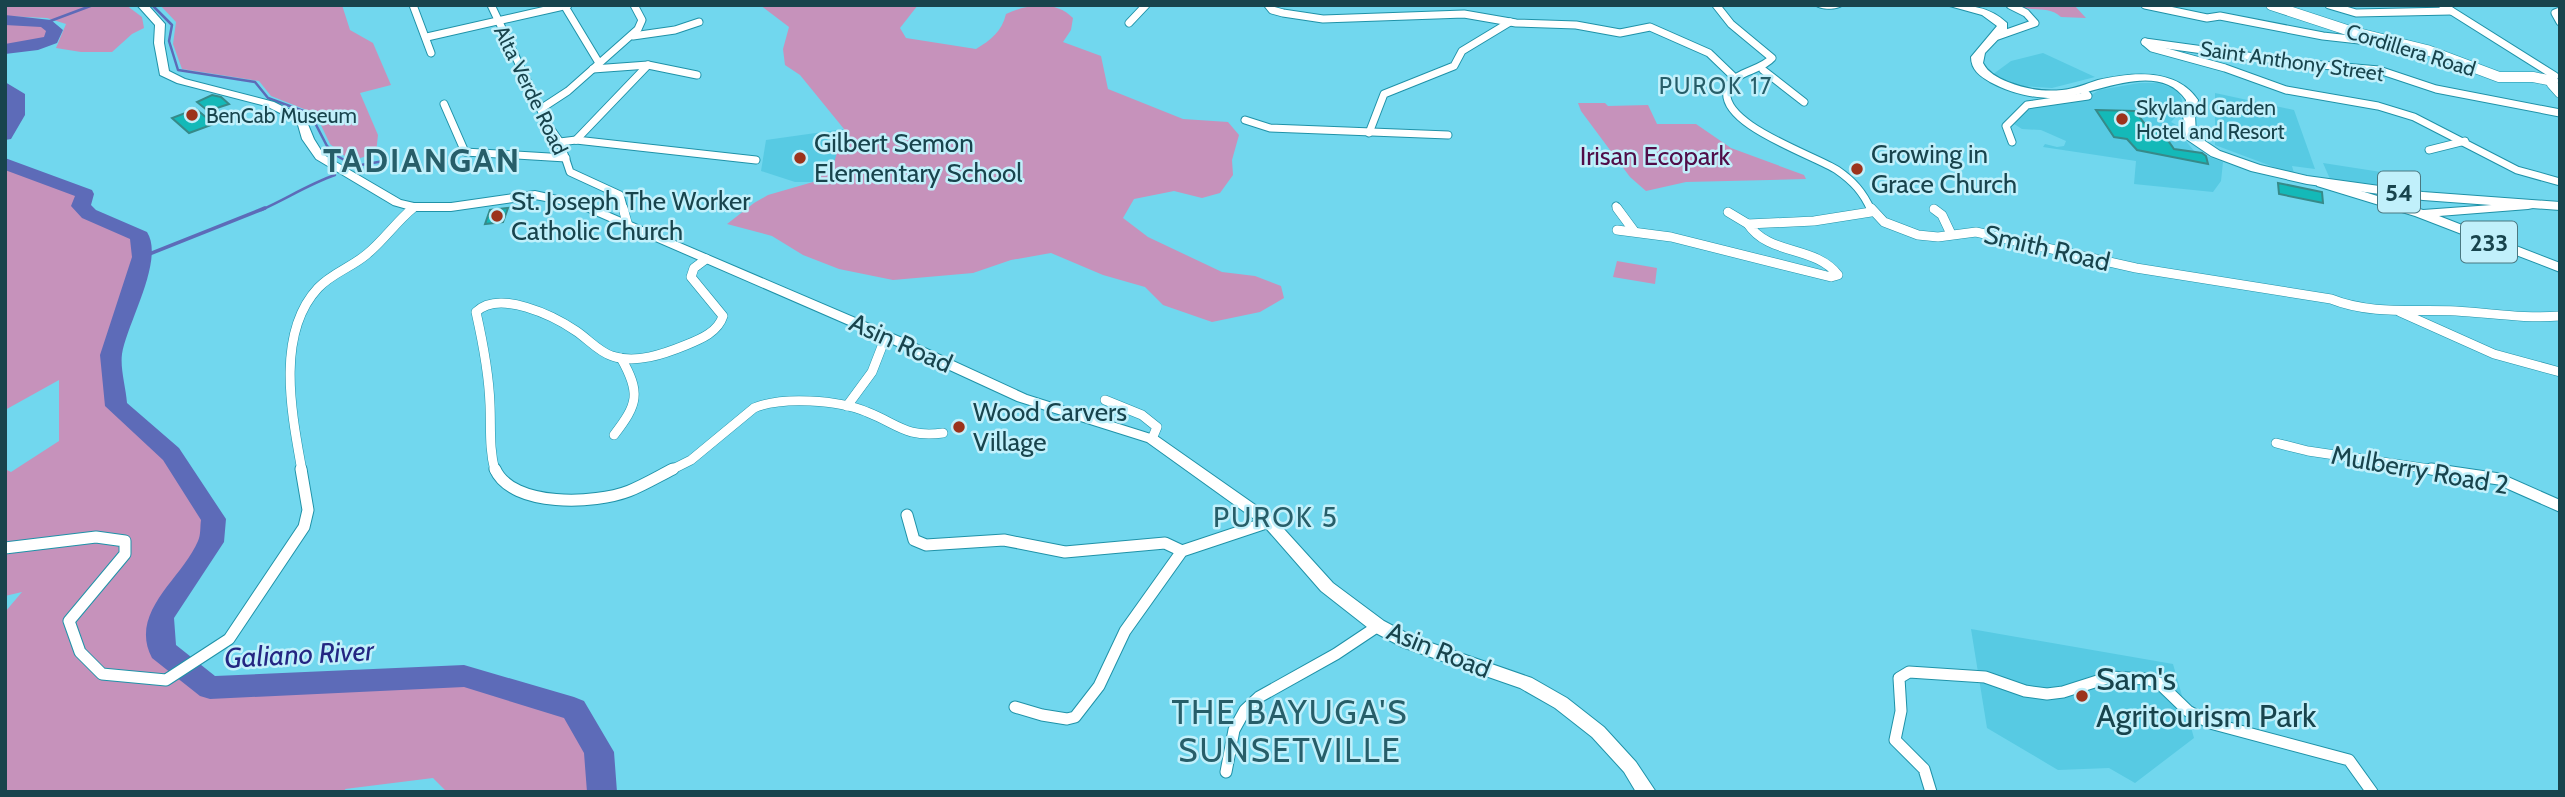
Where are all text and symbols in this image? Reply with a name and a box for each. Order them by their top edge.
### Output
street label: Cordillera Road [2343,18,2479,82]
street label: Alta Verde Road [489,21,573,159]
street label: Saint Anthony Street [2198,36,2386,86]
district label: PUROK 17 [1659,72,1773,100]
place label: Skyland Garden Hotel and Resort [2136,95,2285,144]
place label: BenCab Museum [206,103,357,128]
marker: BenCab Museum [184,107,200,123]
marker: Skyland Garden Hotel and Resort [2114,111,2130,127]
place label: Gilbert Semon Elementary School [814,127,1022,189]
place label: Growing in Grace Church [1871,138,2017,200]
district label: TADIANGAN [323,140,521,180]
park label: Irisan Ecopark [1580,140,1731,172]
marker: Gilbert Semon Elementary School [792,150,808,166]
marker: Growing in Grace Church [1849,161,1865,177]
road number: 54 [2378,172,2420,212]
place label: St. Joseph The Worker Catholic Church [511,185,751,247]
marker: St. Joseph The Worker Catholic Church [489,208,505,224]
street label: Smith Road [1981,218,2113,278]
road number: 233 [2461,222,2517,262]
street label: Asin Road [845,306,957,380]
place label: Wood Carvers Village [973,396,1127,458]
marker: Wood Carvers Village [951,419,967,435]
street label: Mulberry Road 2 [2329,439,2511,501]
district label: PUROK 5 [1213,500,1339,534]
street label: Asin Road [1382,615,1496,685]
water label: Galiano River [223,633,376,675]
place label: Sam's Agritourism Park [2096,659,2317,735]
marker: Sam's Agritourism Park [2074,688,2090,704]
district label: THE BAYUGA'S SUNSETVILLE [1171,692,1409,770]

